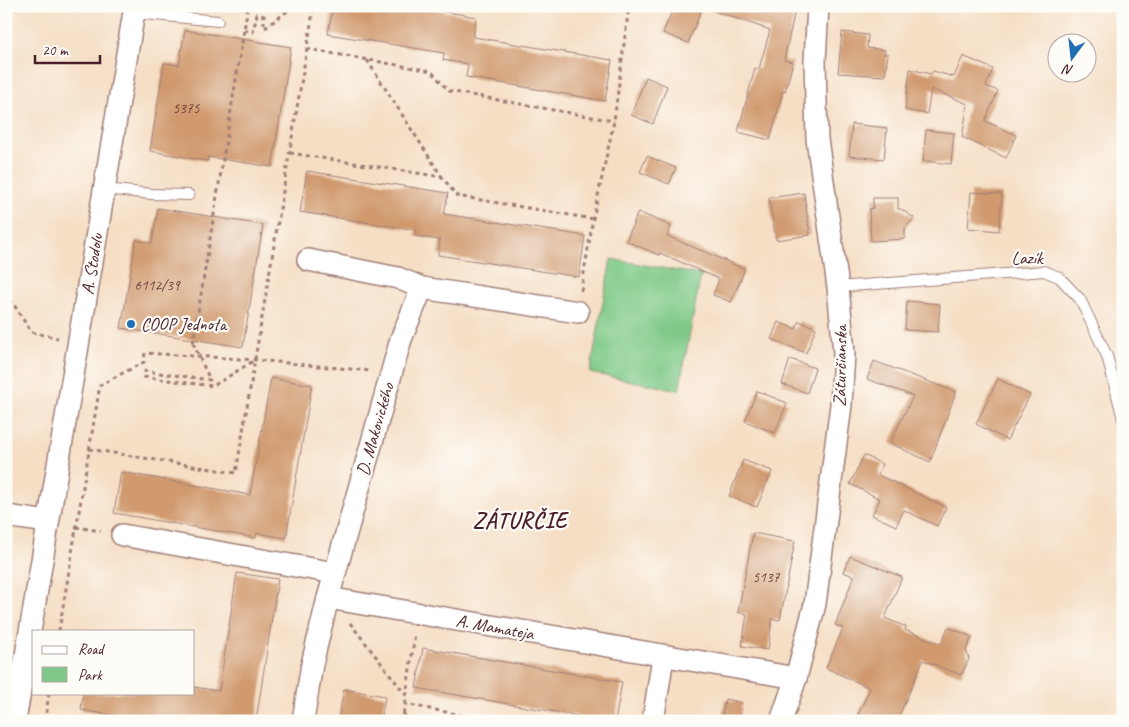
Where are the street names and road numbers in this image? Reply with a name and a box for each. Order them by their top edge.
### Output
street label: A. Stodolu [76,231,108,296]
street label: Lazík [1011,247,1044,269]
street label: Záturčianska [828,323,852,407]
street label: D. Makovického [351,379,399,478]
street label: A. Mamateja [454,609,537,645]

